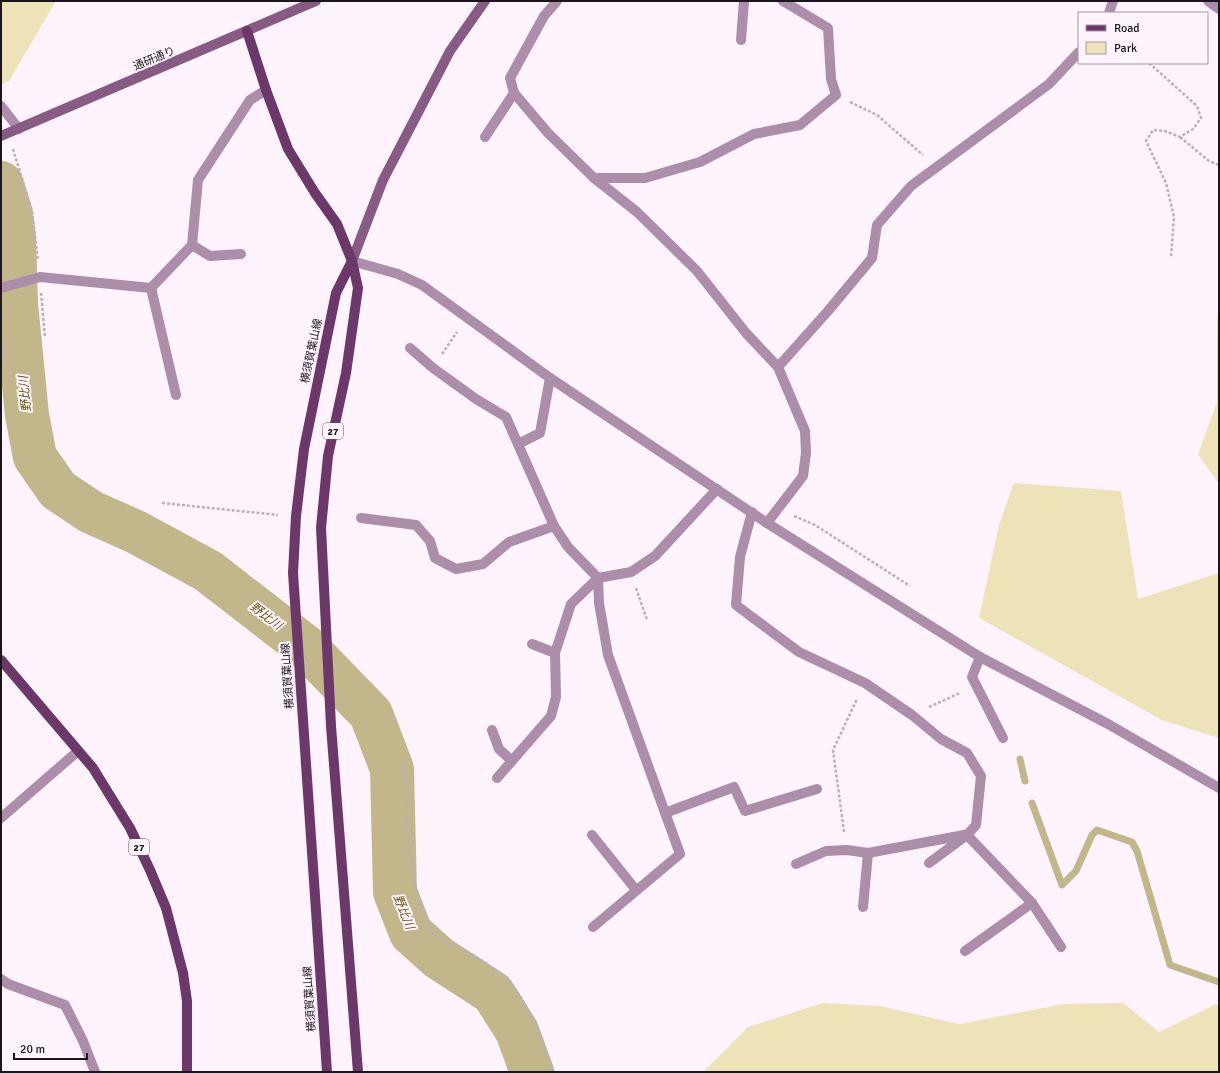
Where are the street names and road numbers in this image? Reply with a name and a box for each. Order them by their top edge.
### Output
street label: 通研通り [131,44,177,73]
street label: 横須賀葉山線 [298,317,325,385]
road number: 27 [323,423,343,439]
street label: 横須賀葉山線 [279,643,296,709]
road number: 27 [129,839,149,855]
street label: 横須賀葉山線 [301,966,318,1032]

